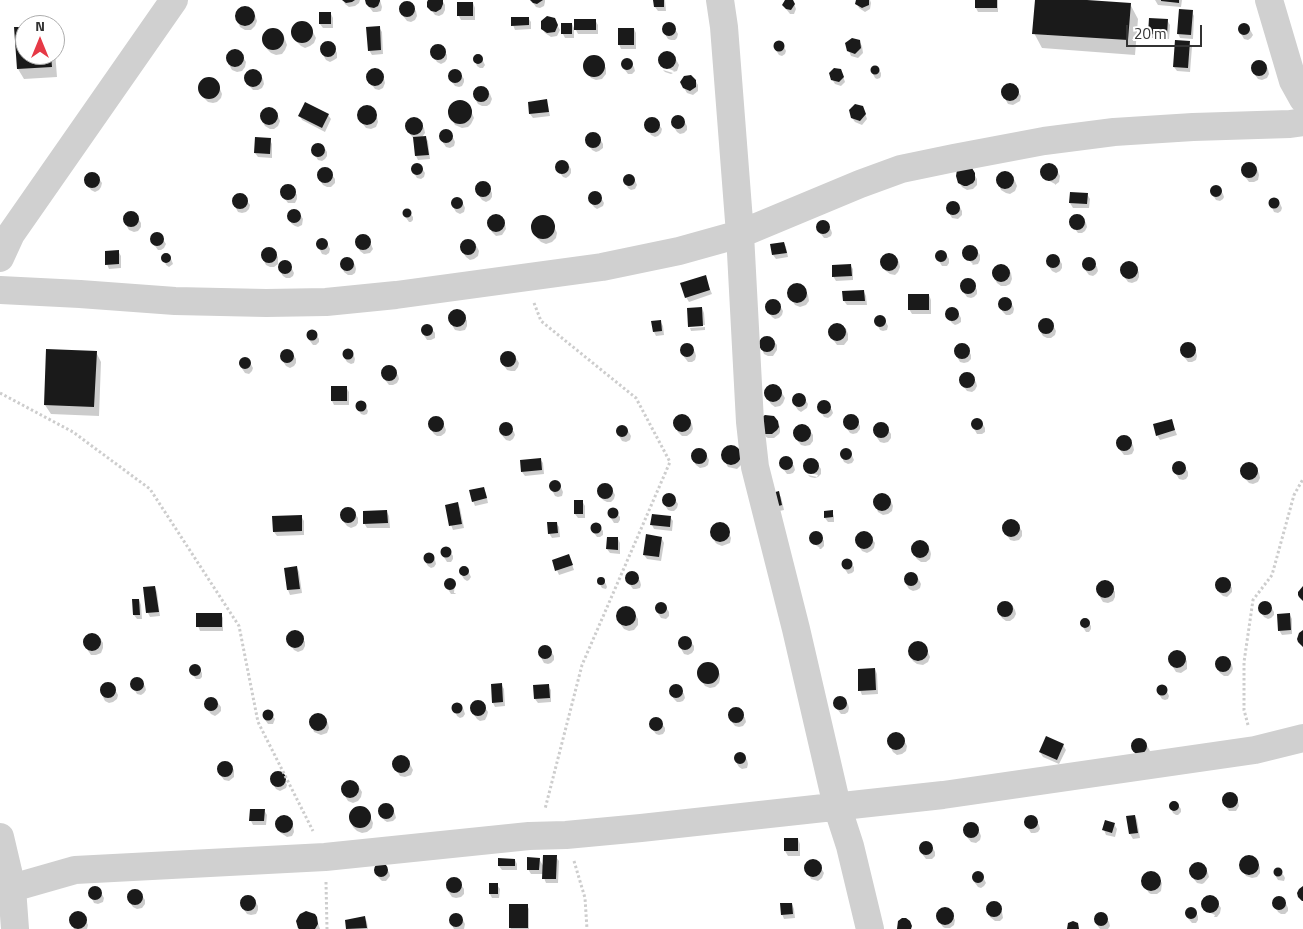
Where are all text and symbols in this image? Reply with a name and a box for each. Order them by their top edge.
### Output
north arrow [15,15,65,65]
text: N [35,15,45,36]
scale bar [1128,15,1204,47]
text: 20 m [1134,22,1167,45]

